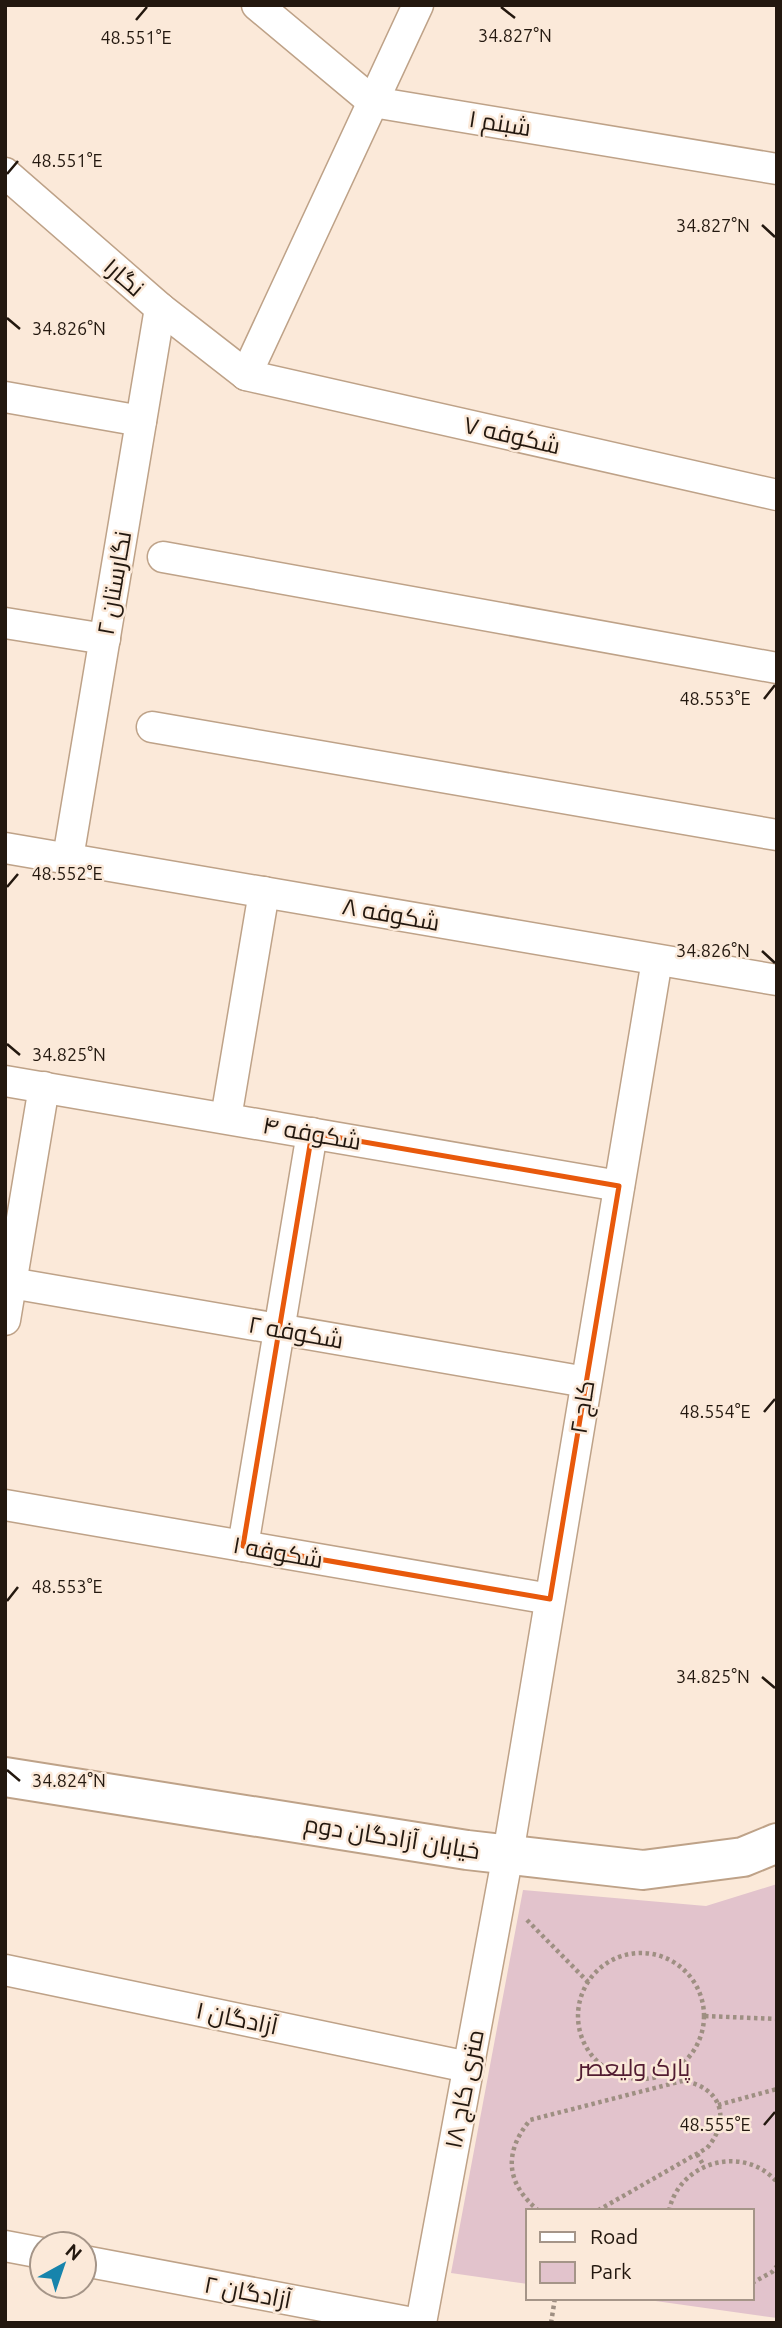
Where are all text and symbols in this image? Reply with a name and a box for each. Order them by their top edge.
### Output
text: 34.827°N [478,25,552,45]
text: 48.551°E [100,27,172,47]
street label: شبنم ۱ [466,105,533,144]
text: 48.551°E [31,150,103,170]
text: 34.827°N [676,215,750,235]
street label: نگار۱ [98,252,150,302]
text: 34.826°N [32,318,106,338]
street label: شکوفه ۷ [461,411,563,459]
street label: نگارستان ۲ [92,529,137,637]
text: 48.553°E [679,688,751,708]
text: 48.552°E [31,863,103,883]
street label: شکوفه ۸ [340,892,442,936]
text: 34.826°N [676,940,750,960]
text: 34.825°N [32,1044,106,1064]
street label: شکوفه ۴ [261,1111,363,1155]
street label: شکوفه ۲ [246,1310,346,1354]
street label: کاج ۲ [564,1378,603,1436]
text: 48.554°E [679,1401,751,1421]
street label: شکوفه ۱ [231,1531,325,1573]
text: 48.553°E [31,1576,103,1596]
text: 34.825°N [676,1666,750,1686]
text: 34.824°N [32,1770,106,1790]
street label: خیابان آزادگان دوم [302,1810,482,1867]
street label: آزادگان ۱ [193,1996,281,2041]
street label: ۱۸ متری کاج [439,2027,492,2151]
park label: پارک ولیعصر [576,2054,691,2084]
text: 48.555°E [679,2114,751,2134]
legend [526,2209,754,2300]
text: Road [590,2224,638,2248]
north arrow [28,2230,98,2300]
text: N [61,2239,86,2265]
text: Park [590,2259,632,2283]
street label: آزادگان ۲ [202,2270,294,2315]

